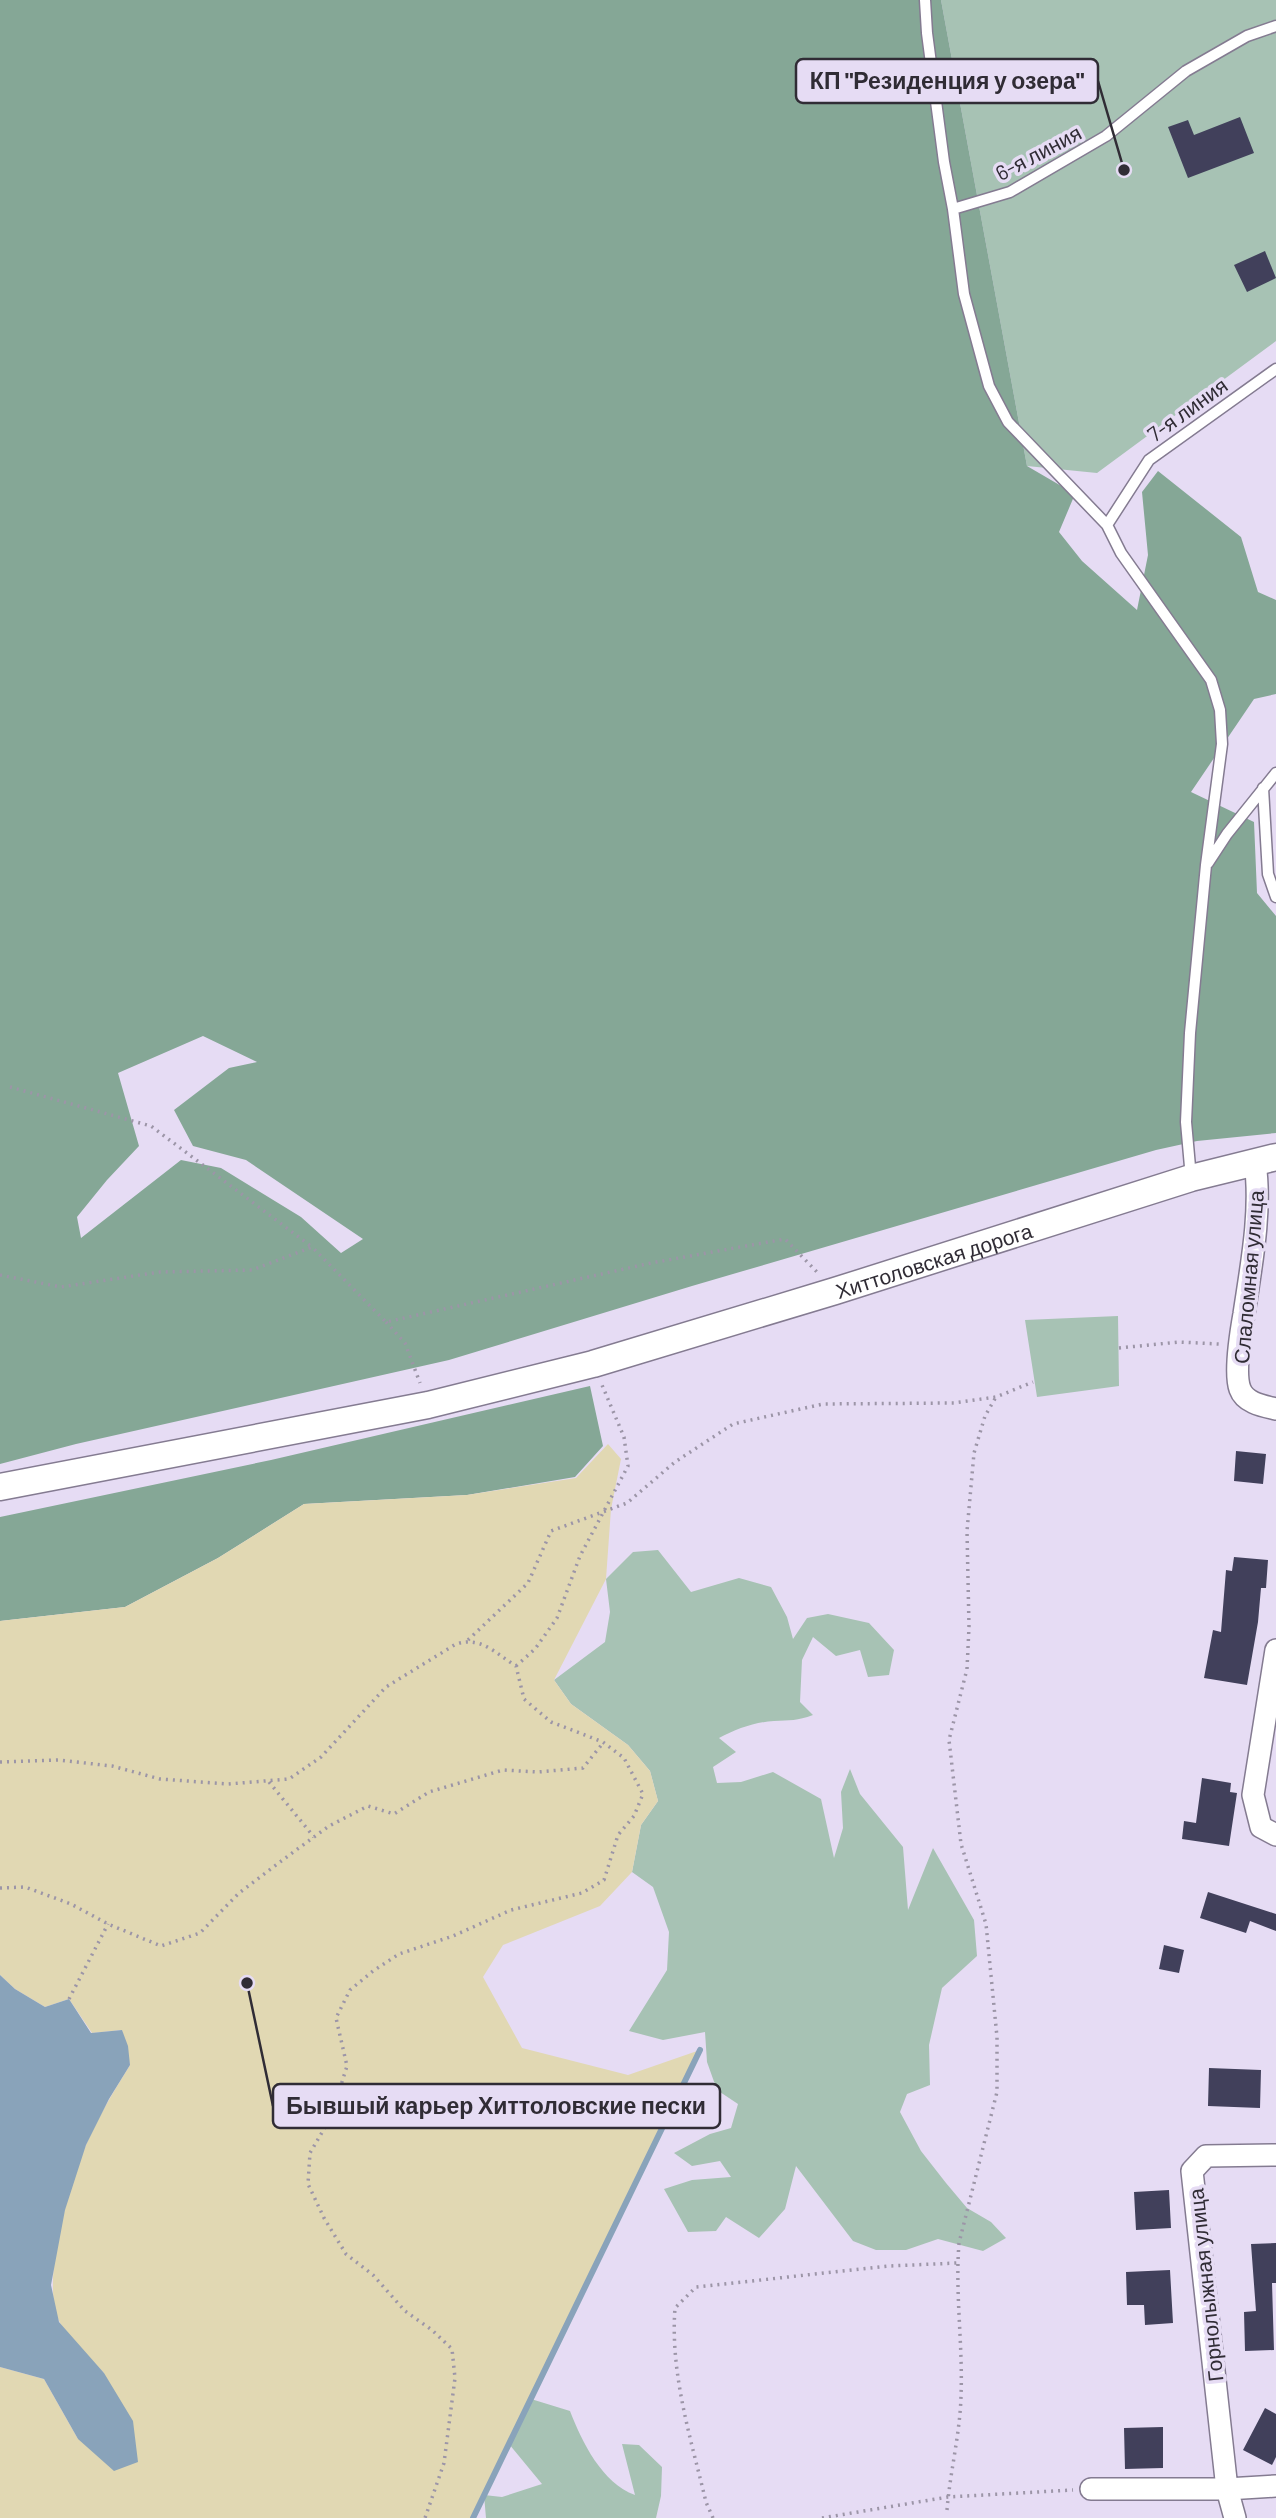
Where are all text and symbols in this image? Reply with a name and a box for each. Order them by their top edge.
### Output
callout: КП "Резиденция у озера" [796,59,1098,103]
text: КП "Резиденция у озера" [810,66,1084,94]
street label: 6-я линия [991,119,1085,185]
street label: 7-я линия [1142,372,1232,446]
street label: Слаломная улица [1228,1189,1268,1365]
street label: Хиттоловская дорога [832,1217,1035,1303]
callout: Бывшый карьер Хиттоловские пески [273,2084,720,2128]
text: Бывшый карьер Хиттоловские пески [286,2091,706,2119]
street label: Горнолыжная улица [1182,2187,1228,2383]

